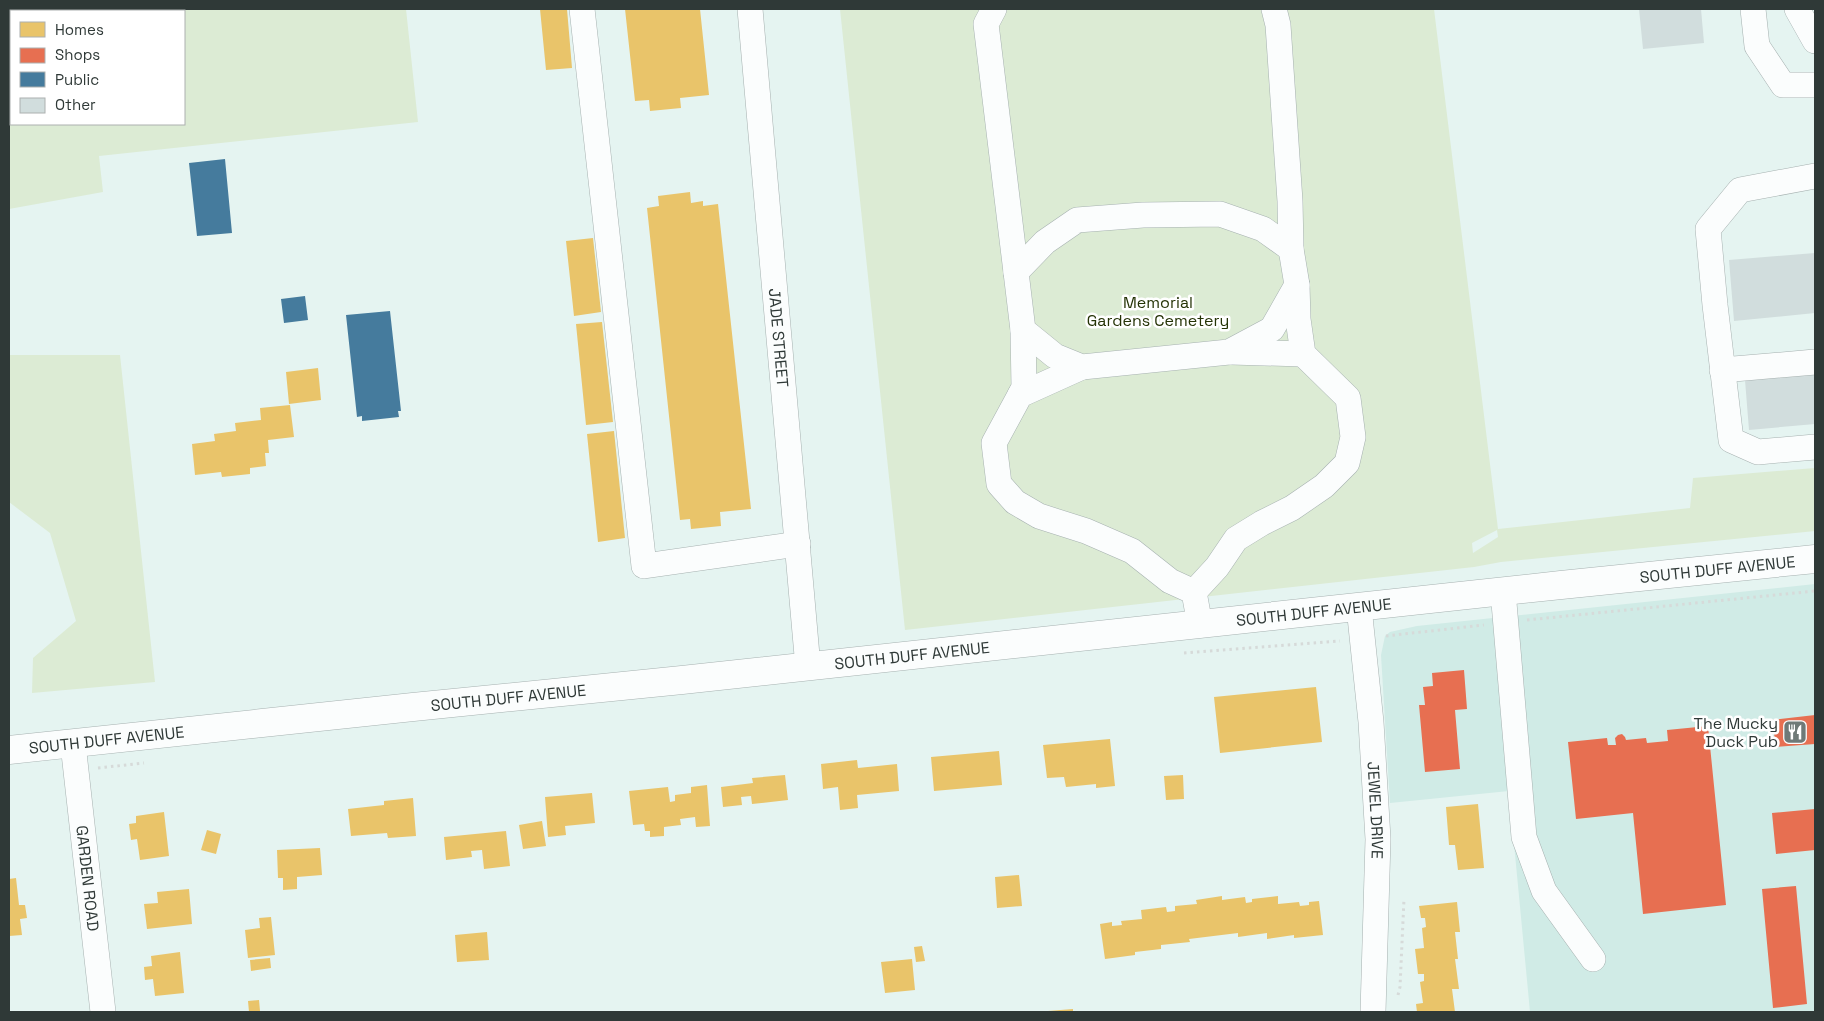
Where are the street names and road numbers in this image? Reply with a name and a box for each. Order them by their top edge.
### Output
street label: JADE STREET [764,287,793,388]
street label: SOUTH DUFF AVENUE [1639,551,1796,588]
street label: SOUTH DUFF AVENUE [1235,593,1392,631]
street label: SOUTH DUFF AVENUE [833,637,991,674]
street label: SOUTH DUFF AVENUE [430,680,587,716]
street label: SOUTH DUFF AVENUE [28,721,185,759]
street label: JEWEL DRIVE [1362,761,1388,859]
street label: GARDEN ROAD [71,824,104,932]

